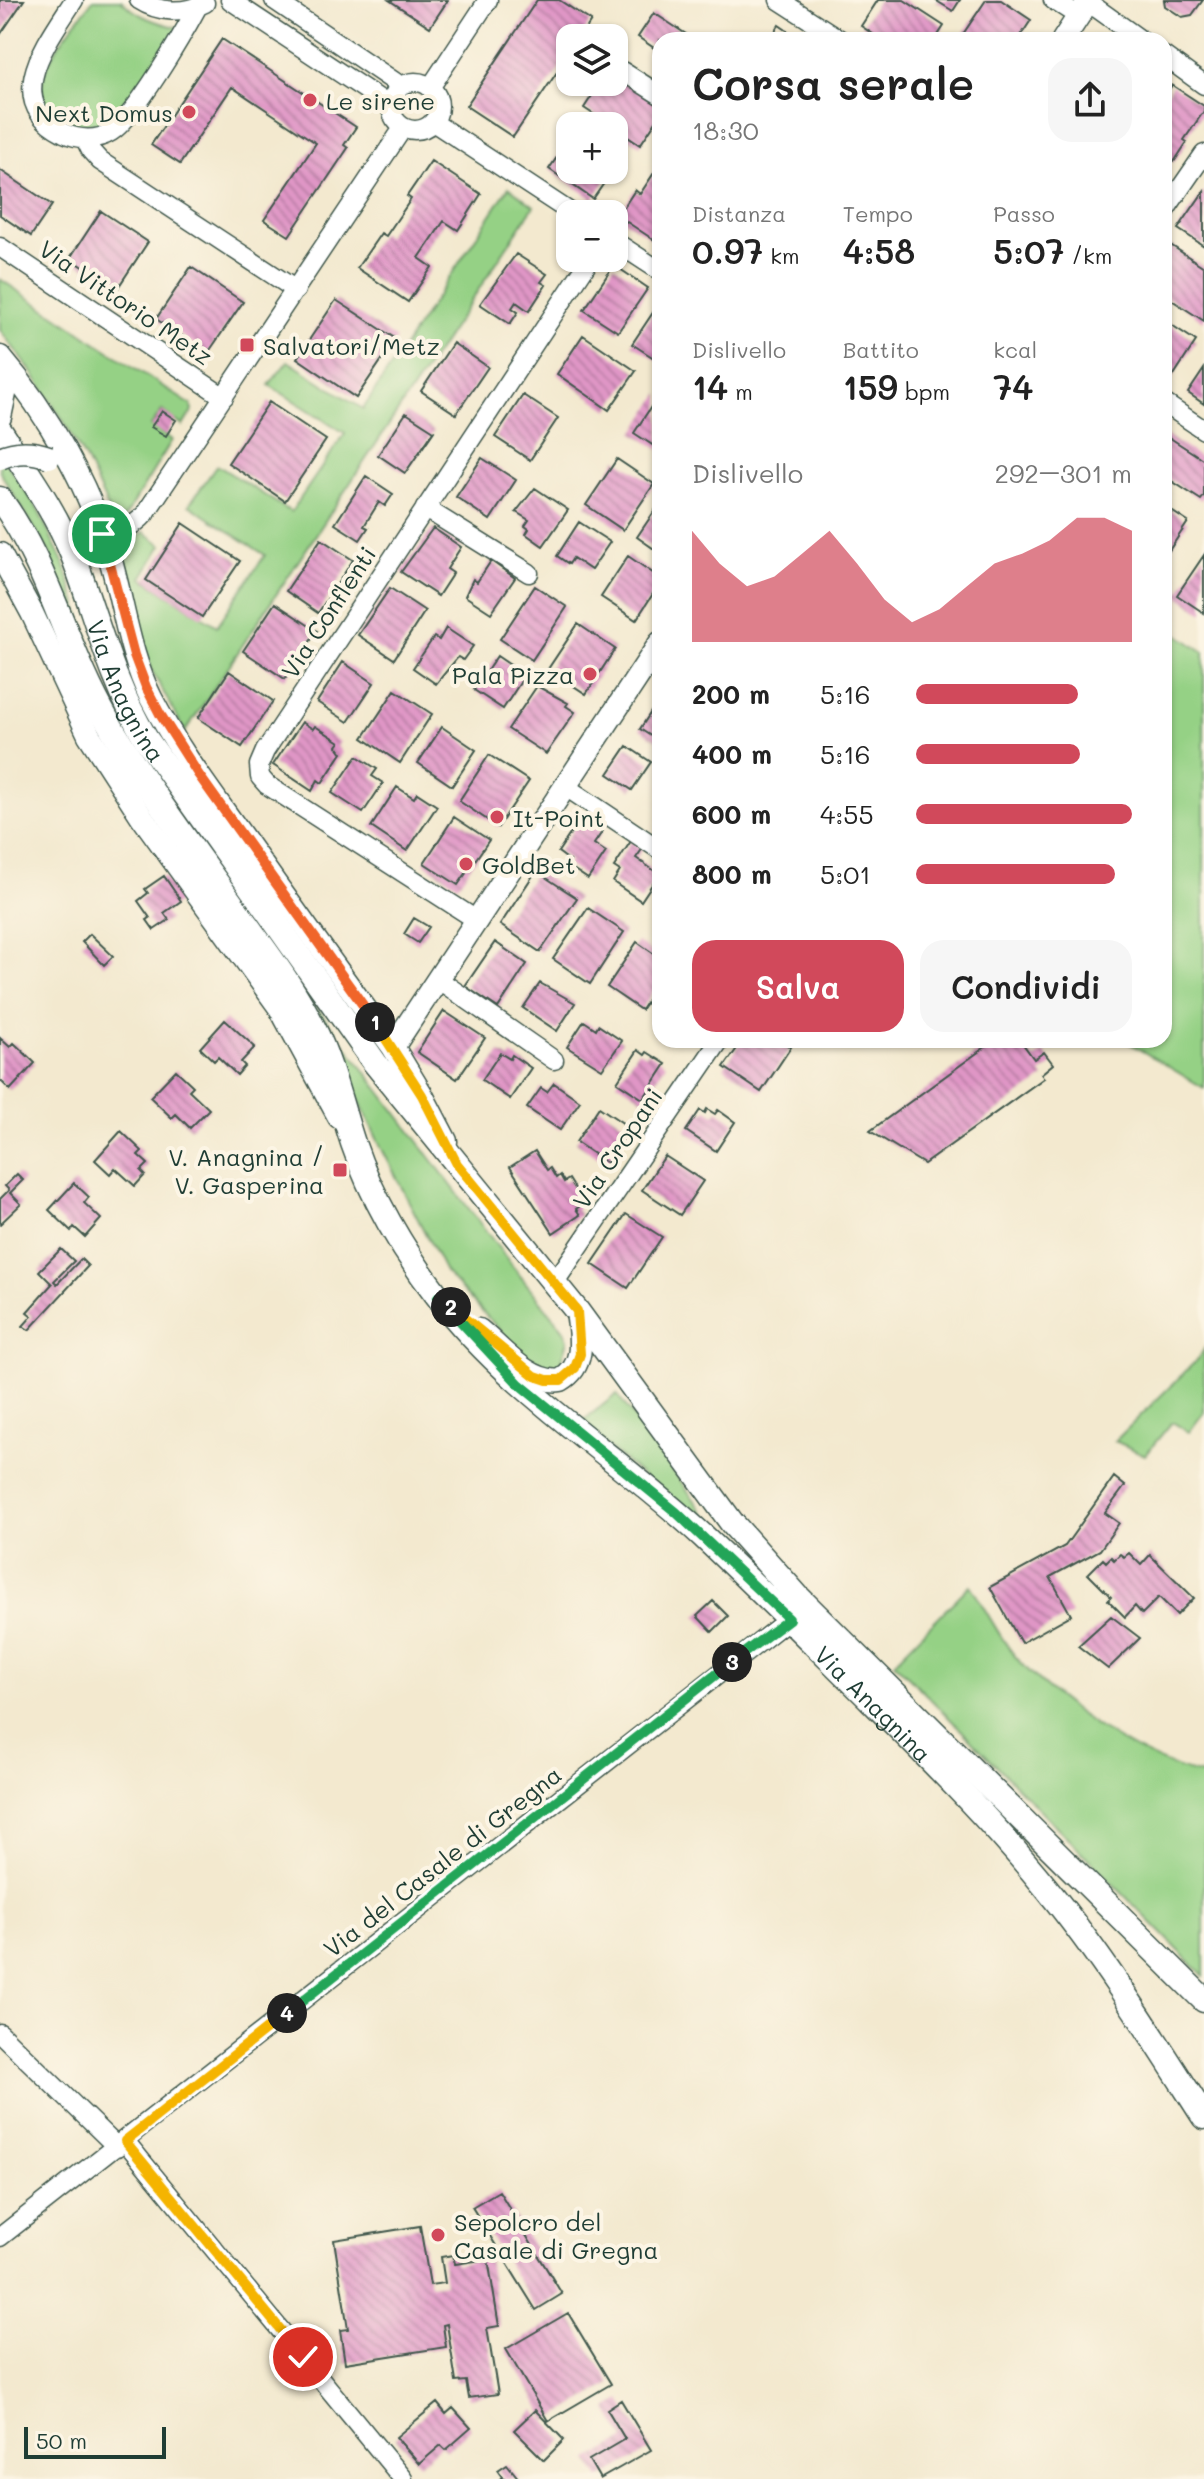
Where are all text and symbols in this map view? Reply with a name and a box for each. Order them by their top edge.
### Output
map controls [556,24,628,272]
button: layers [556,24,628,96]
text: Corsa serale [692,54,974,111]
button: share [1048,58,1132,142]
place label: Le sirene [326,85,435,116]
marker: Le sirene [301,91,319,109]
place label: Next Domus [35,97,173,128]
marker: Next Domus [180,103,198,121]
button: + [556,112,628,184]
text: 18:30 [692,113,759,147]
text: Distanza [692,199,786,228]
text: Tempo [843,199,913,228]
text: Passo [993,199,1055,228]
button: − [556,200,628,272]
text: 0.97 [692,228,763,273]
text: 4:58 [843,228,915,273]
text: 5:07 [993,228,1064,273]
street label: Via Vittorio Metz [33,232,219,372]
text: km [763,241,799,270]
text: /km [1064,241,1112,270]
place label: Salvatori/Metz [263,330,440,361]
text: Dislivello [692,335,786,364]
text: Battito [843,335,919,364]
text: kcal [993,335,1037,364]
marker: Salvatori/Metz [238,336,256,354]
text: 14 [692,364,728,409]
text: 159 [843,364,898,409]
text: 74 [993,364,1033,409]
text: m [728,377,753,406]
text: bpm [898,377,950,406]
text: Dislivello [692,456,803,490]
text: 292–301 m [994,456,1132,490]
pin [68,500,136,568]
icon: arrive [80,512,124,556]
street label: Via Conflenti [274,540,382,684]
street label: Via Anagnina [81,616,173,768]
place label: Pala Pizza [452,659,574,690]
marker: Pala Pizza [581,665,599,683]
text: 200 m [692,677,770,711]
text: 5:16 [820,677,871,711]
text: 400 m [692,737,772,771]
text: 5:16 [820,737,871,771]
text: 600 m [692,797,771,831]
text: 4:55 [820,797,874,831]
place label: It-Point [513,802,604,833]
marker: It-Point [488,808,506,826]
place label: GoldBet [482,849,576,880]
marker: GoldBet [457,855,475,873]
text: 800 m [692,857,772,891]
text: 5:01 [820,857,871,891]
button: Salva [692,940,904,1032]
button: Condividi [920,940,1132,1032]
pin: 1 [355,1002,395,1042]
text: 1 [370,1007,380,1036]
street label: Via Cropani [565,1082,669,1214]
place label: V. Anagnina / V. Gasperina [168,1141,324,1200]
marker: V. Anagnina / V. Gasperina [331,1161,349,1179]
pin: 2 [431,1287,471,1327]
text: 2 [445,1292,457,1321]
street label: Via Anagnina [809,1638,939,1768]
pin: 3 [712,1642,752,1682]
text: 3 [725,1647,739,1676]
street label: Via del Casale di Gregna [317,1758,567,1964]
pin: 4 [267,1993,307,2033]
text: 4 [280,1998,294,2027]
place label: Sepolcro del Casale di Gregna [454,2206,658,2265]
marker: Sepolcro del Casale di Gregna [429,2226,447,2244]
pin [269,2323,337,2391]
icon: check [281,2335,325,2379]
scale bar [24,2423,166,2459]
text: 50 m [36,2426,87,2455]

